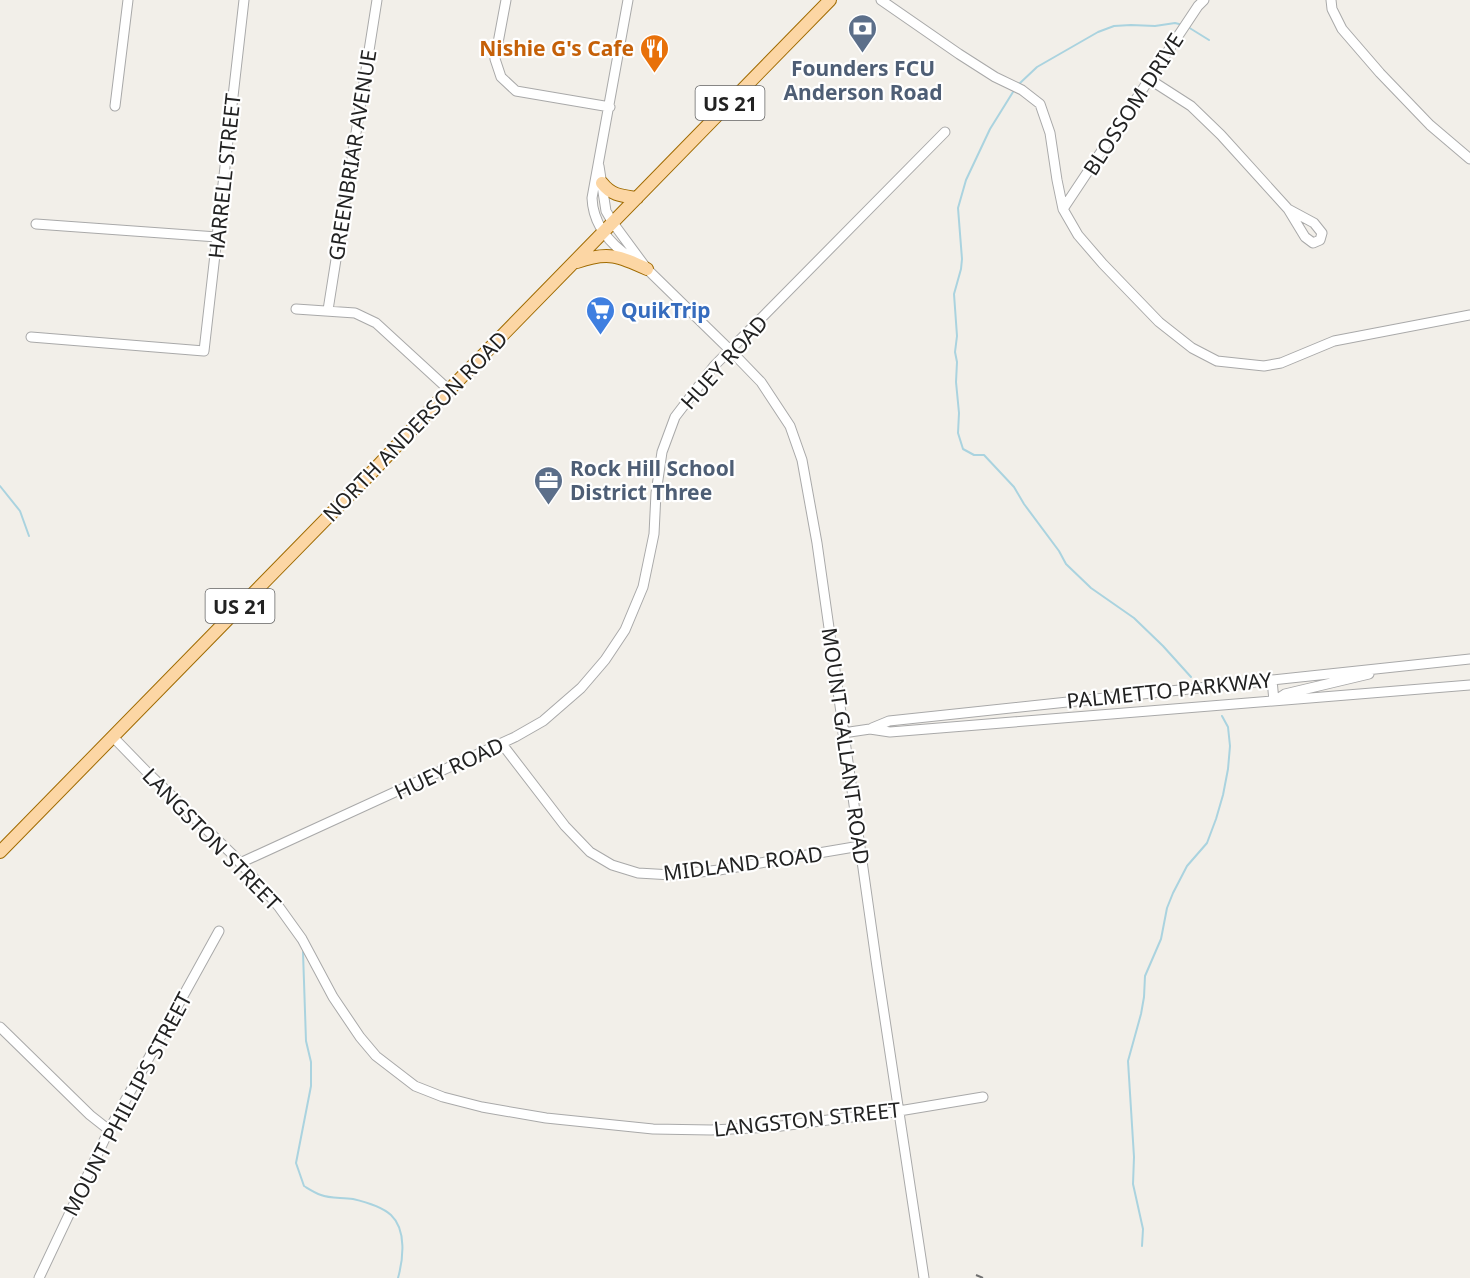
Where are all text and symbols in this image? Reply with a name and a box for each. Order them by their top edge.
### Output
bank icon: Founders FCU Anderson Road [847,13,879,55]
street label: BLOSSOM DRIVE [1076,27,1190,181]
restaurant icon: Nishie G's Cafe [639,32,671,74]
place label: Nishie G's Cafe [479,34,634,62]
street label: GREENBRIAR AVENUE [321,47,383,263]
place label: Founders FCU Anderson Road [784,54,942,106]
road number: US 21 [696,86,764,120]
street label: HARRELL STREET [201,92,247,260]
supermarket icon: QuikTrip [584,294,616,336]
place label: QuikTrip [621,296,711,324]
street label: HUEY ROAD [674,309,774,415]
street label: NORTH ANDERSON ROAD [316,325,514,527]
place label: Rock Hill School District Three [570,454,735,506]
office icon: Rock Hill School District Three [533,464,565,506]
road number: US 21 [206,589,274,623]
street label: MOUNT GALLANT ROAD [816,626,876,866]
street label: PALMETTO PARKWAY [1065,665,1273,715]
street label: HUEY ROAD [390,730,508,806]
street label: LANGSTON STREET [137,762,287,916]
street label: MIDLAND ROAD [662,839,824,887]
street label: MOUNT PHILLIPS STREET [56,987,198,1221]
street label: LANGSTON STREET [712,1095,902,1143]

